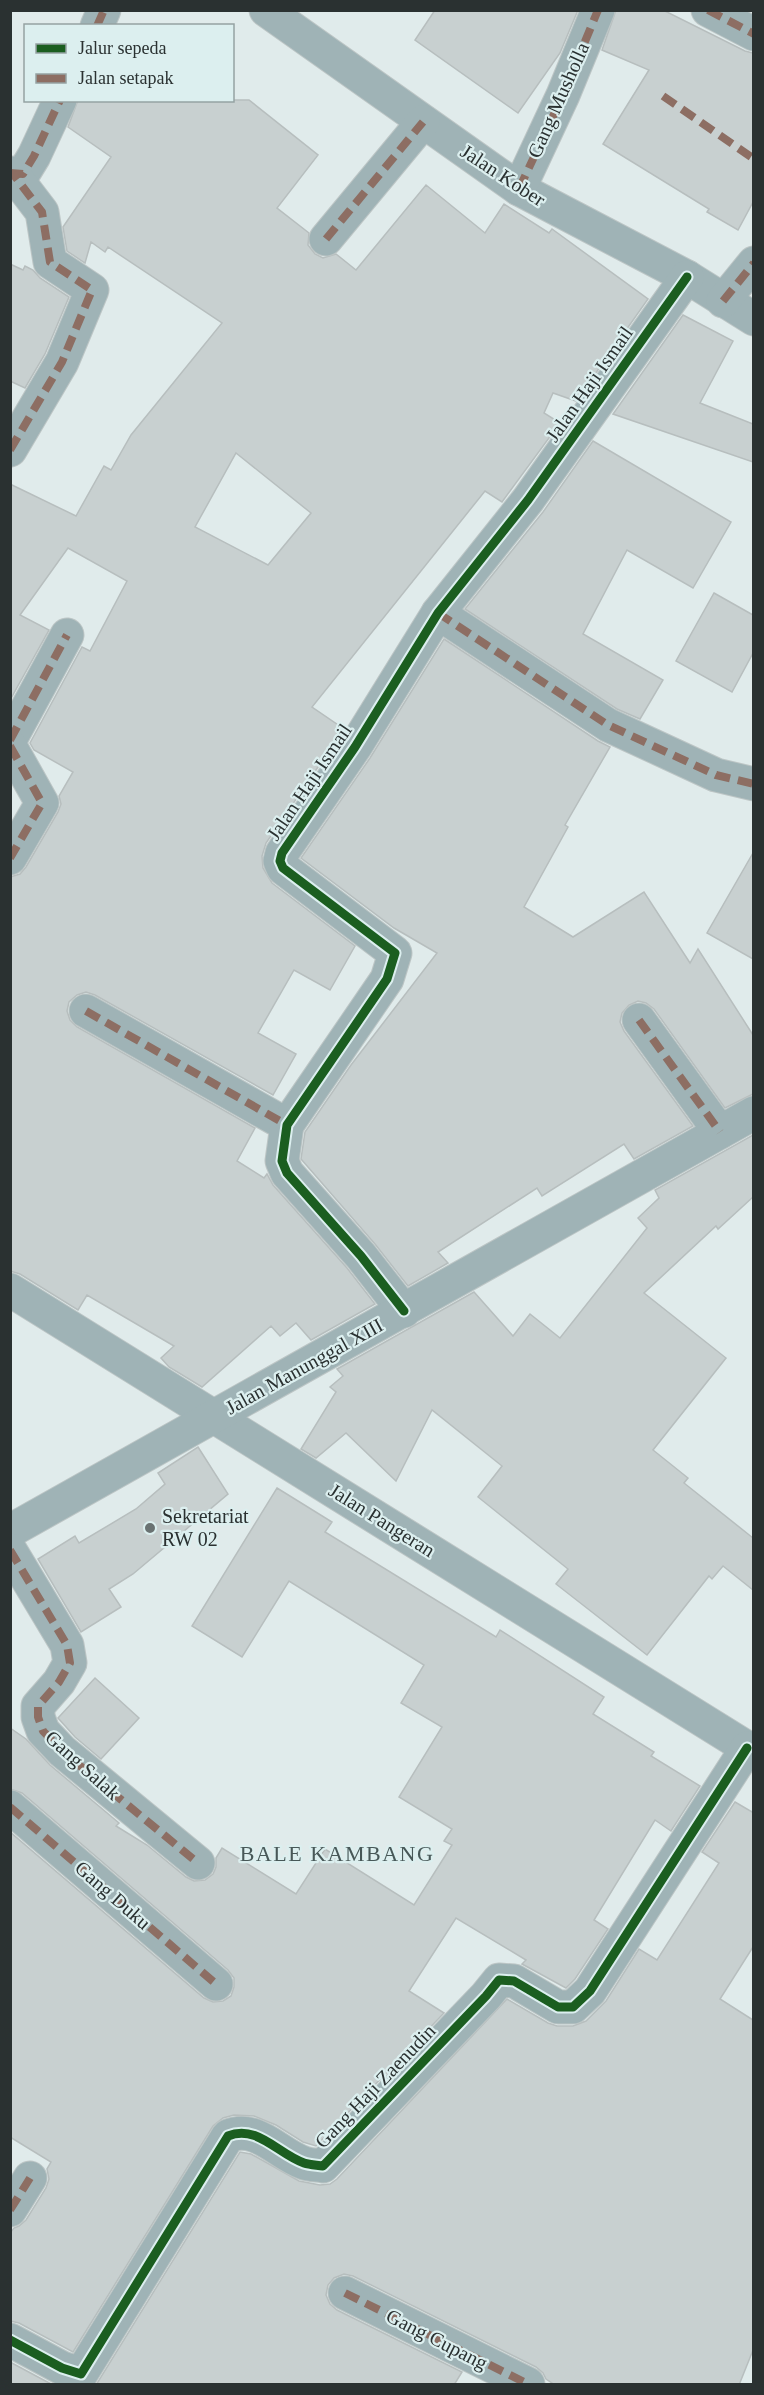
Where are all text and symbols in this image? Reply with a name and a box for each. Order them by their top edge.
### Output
legend [24,24,234,102]
text: Jalur sepeda [78,38,166,58]
street label: Gang Musholla [523,39,594,161]
text: Jalan setapak [78,68,173,88]
street label: Jalan Kober [457,140,550,211]
street label: Jalan Haji Ismail [541,322,638,446]
street label: Jalan Haji Ismail [262,719,357,845]
street label: Jalan Manunggal XIII [221,1314,387,1419]
street label: Jalan Pangeran [325,1479,439,1562]
place label: Sekretariat RW 02 [162,1505,249,1550]
marker: Sekretariat RW 02 [143,1521,157,1535]
street label: Gang Salak [41,1726,125,1805]
district label: BALE KAMBANG [240,1841,434,1866]
street label: Gang Duku [70,1856,155,1934]
street label: Gang Haji Zaenudin [310,2020,440,2153]
street label: Gang Cupang [382,2304,491,2375]

